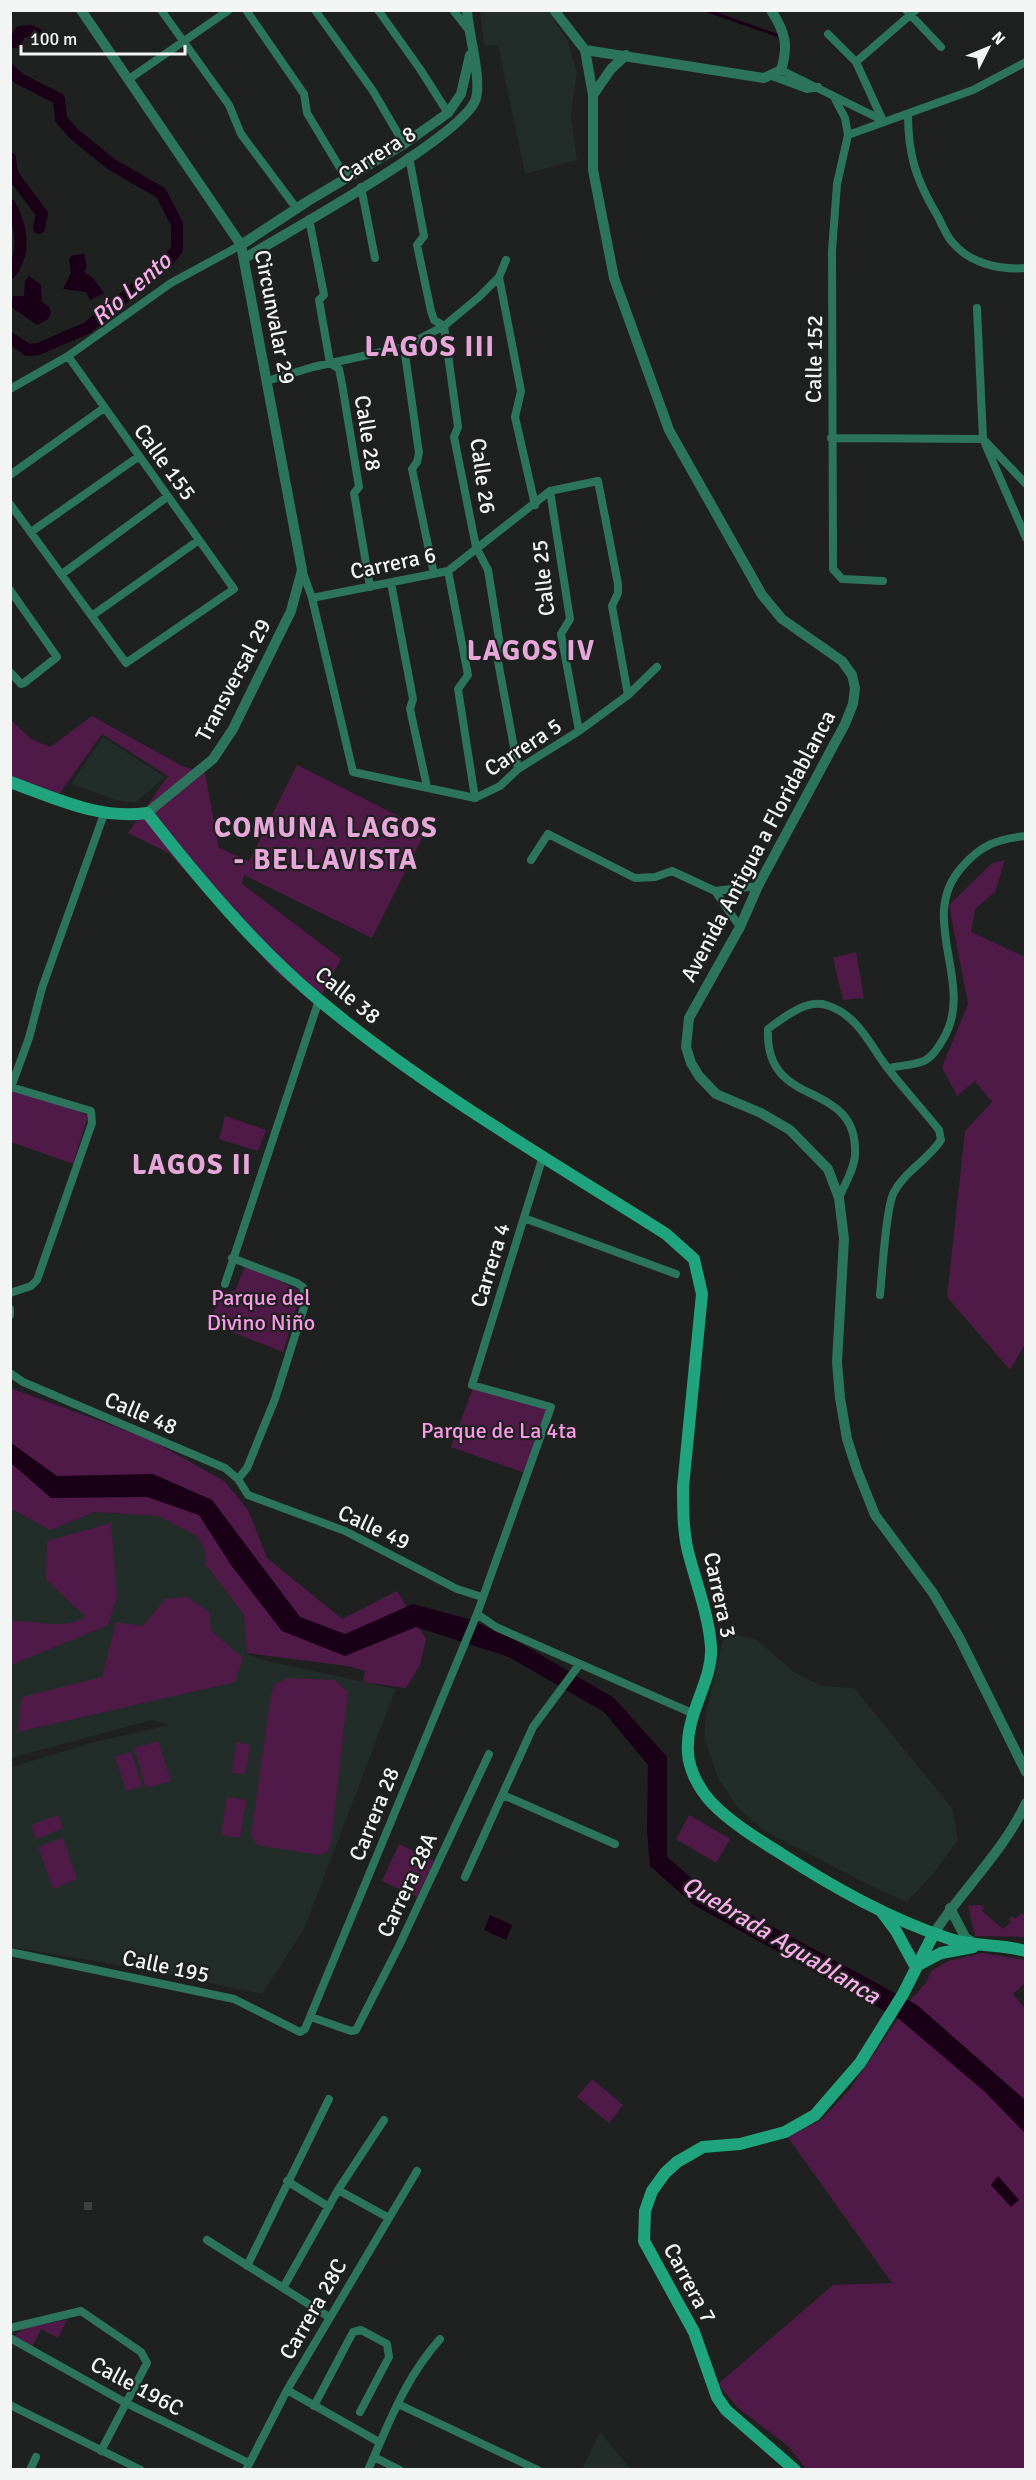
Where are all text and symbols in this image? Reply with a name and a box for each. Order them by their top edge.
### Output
scale bar [21,18,184,56]
north arrow [958,18,1018,78]
text: 100 m [30,28,77,50]
text: N [987,28,1009,49]
street label: Carrera 8 [333,120,421,188]
water label: Río Lento [85,245,178,332]
street label: Circunvalar 29 [249,247,301,387]
street label: Calle 152 [800,315,828,403]
district label: LAGOS III [365,330,495,364]
street label: Calle 28 [349,393,387,473]
street label: Calle 155 [128,418,202,506]
street label: Calle 26 [464,436,502,516]
street label: Calle 25 [526,539,560,617]
street label: Carrera 6 [348,541,438,585]
street label: Transversal 29 [189,614,277,746]
district label: LAGOS IV [467,634,595,668]
street label: Avenida Antigua a Floridablanca [675,706,841,986]
street label: Carrera 5 [479,712,567,782]
district label: COMUNA LAGOS - BELLAVISTA [214,811,438,877]
street label: Calle 38 [310,960,386,1030]
district label: LAGOS II [132,1148,252,1182]
street label: Carrera 4 [464,1219,516,1310]
park label: Parque del Divino Niño [207,1284,315,1336]
street label: Calle 48 [101,1386,181,1440]
park label: Parque de La 4ta [421,1417,577,1444]
street label: Calle 49 [334,1499,414,1555]
street label: Carrera 3 [698,1550,742,1640]
street label: Carrera 28 [343,1763,405,1865]
street label: Carrera 28A [371,1828,443,1942]
water label: Quebrada Aguablanca [677,1869,886,2011]
street label: Calle 195 [120,1944,212,1988]
street label: Carrera 7 [658,2238,722,2328]
street label: Carrera 28C [273,2254,353,2364]
street label: Calle 196C [86,2350,188,2422]

